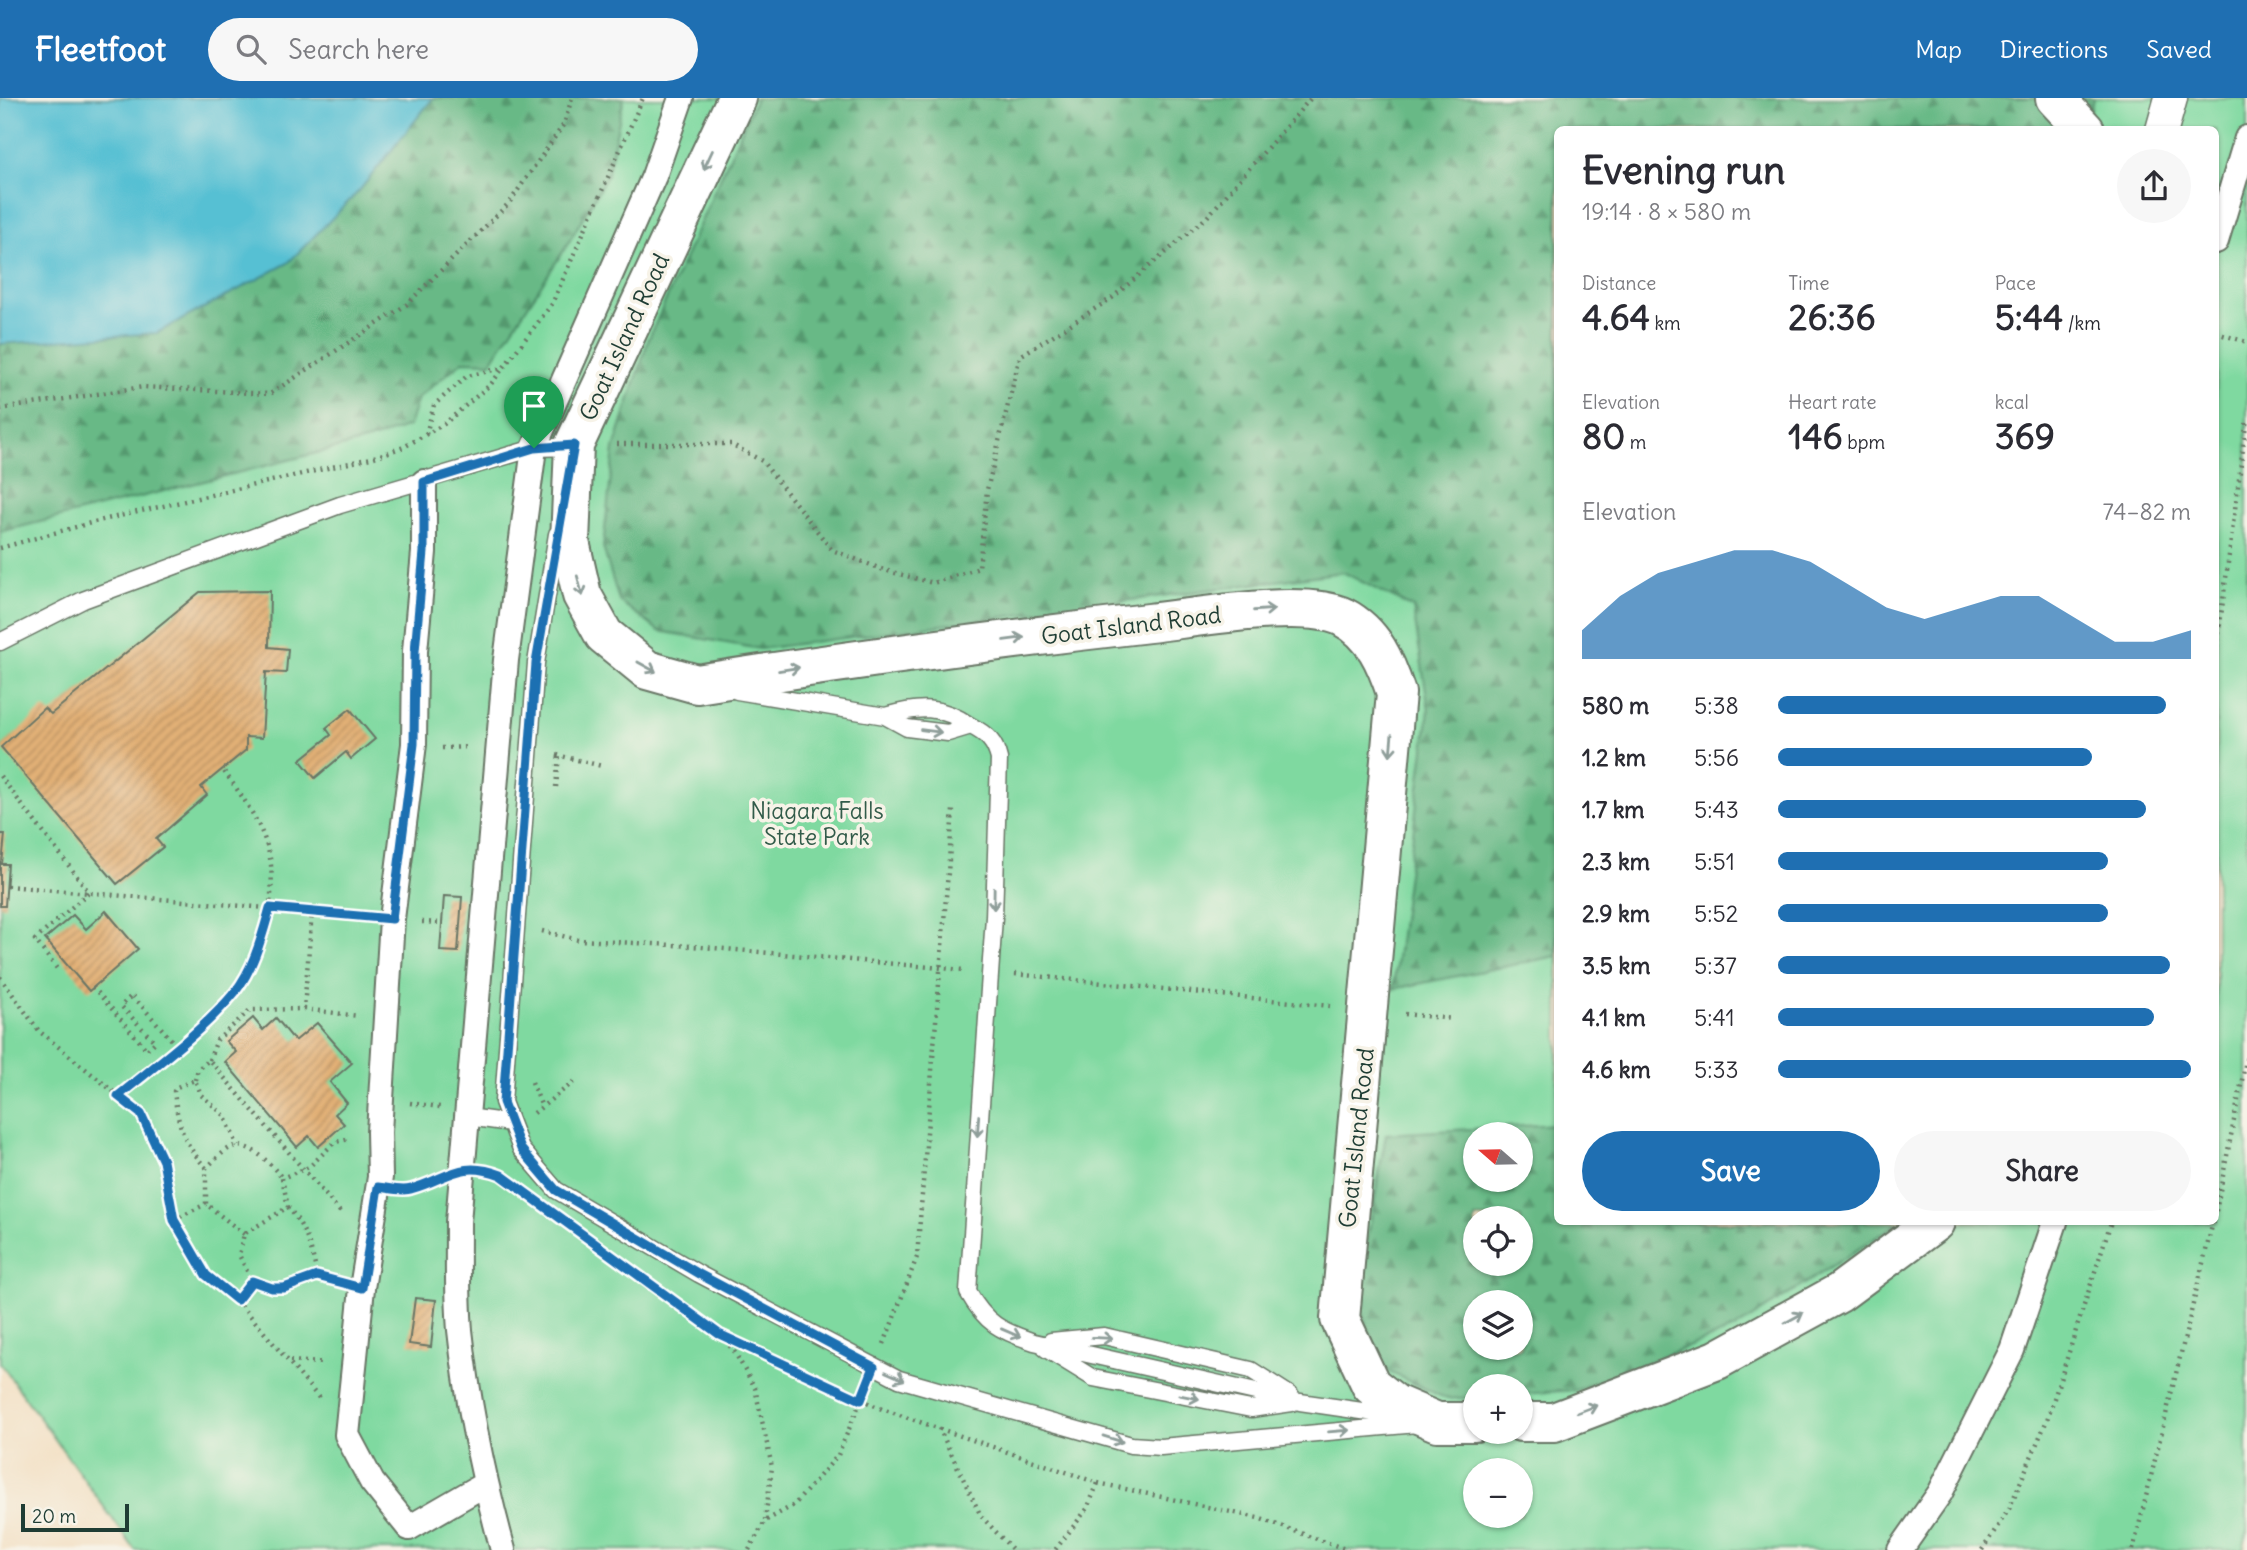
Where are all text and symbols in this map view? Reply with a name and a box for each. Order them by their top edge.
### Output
search box [208,18,698,81]
text: Fleetfoot [35,28,166,70]
icon: search [232,30,270,68]
text: Search here [288,33,429,66]
text: Map [1915,34,1962,64]
text: Directions [2000,34,2108,64]
text: Saved [2146,34,2212,64]
text: Evening run [1582,147,1785,194]
one-way arrow [700,149,714,170]
button: share [2117,149,2191,223]
text: 19:14 · 8 × 580 m [1582,197,1751,226]
street label: Goat Island Road [573,249,675,425]
text: Distance [1582,271,1656,295]
text: Time [1788,271,1829,295]
text: Pace [1995,271,2036,295]
text: 4.64 [1582,295,1650,339]
text: 26:36 [1788,295,1876,339]
text: 5:44 [1995,295,2063,339]
text: km [1650,311,1681,335]
text: /km [2063,311,2101,335]
pin [504,376,564,448]
icon: arrive [515,387,553,425]
text: Elevation [1582,390,1660,414]
text: Heart rate [1788,390,1876,414]
text: kcal [1995,390,2029,414]
text: 80 [1582,414,1625,458]
text: 146 [1788,414,1843,458]
text: 369 [1995,414,2055,458]
text: m [1625,430,1646,454]
text: bpm [1843,430,1885,454]
text: Elevation [1582,497,1676,526]
text: 74–82 m [2102,497,2191,526]
one-way arrow [574,574,587,597]
street label: Goat Island Road [1039,600,1223,650]
one-way arrow [1253,603,1275,616]
one-way arrow [1002,633,1025,646]
one-way arrow [636,660,656,674]
one-way arrow [777,663,800,676]
text: 580 m [1582,691,1649,720]
text: 5:38 [1694,691,1739,720]
one-way arrow [919,724,942,737]
one-way arrow [1384,734,1397,756]
text: 1.2 km [1582,743,1646,772]
text: 5:56 [1694,743,1739,772]
text: 1.7 km [1582,795,1645,824]
text: 5:43 [1694,795,1739,824]
park label: Niagara Falls State Park [750,796,884,851]
text: 2.3 km [1582,847,1650,876]
text: 5:51 [1694,847,1735,876]
one-way arrow [987,888,1001,911]
text: 2.9 km [1582,899,1650,928]
text: 5:52 [1694,899,1738,928]
text: 3.5 km [1582,951,1650,980]
text: 5:37 [1694,951,1737,980]
text: 4.1 km [1582,1003,1646,1032]
text: 5:41 [1694,1003,1735,1032]
street label: Goat Island Road [1332,1047,1380,1229]
text: 4.6 km [1582,1055,1651,1084]
text: 5:33 [1694,1055,1739,1084]
one-way arrow [971,1114,984,1137]
north arrow [1463,1122,1533,1192]
map controls [1463,1122,1533,1528]
button: Save [1582,1131,1880,1211]
button: Share [1894,1131,2191,1211]
button: locate [1463,1206,1533,1276]
button: layers [1463,1290,1533,1360]
one-way arrow [1784,1310,1804,1324]
one-way arrow [1000,1327,1021,1340]
one-way arrow [1090,1332,1113,1345]
one-way arrow [884,1370,905,1383]
button: + [1463,1374,1533,1444]
one-way arrow [1177,1390,1200,1404]
one-way arrow [1575,1402,1597,1415]
one-way arrow [1327,1424,1350,1437]
one-way arrow [1102,1434,1124,1447]
button: − [1463,1458,1533,1528]
scale bar [21,1501,130,1533]
text: 20 m [32,1504,76,1528]

